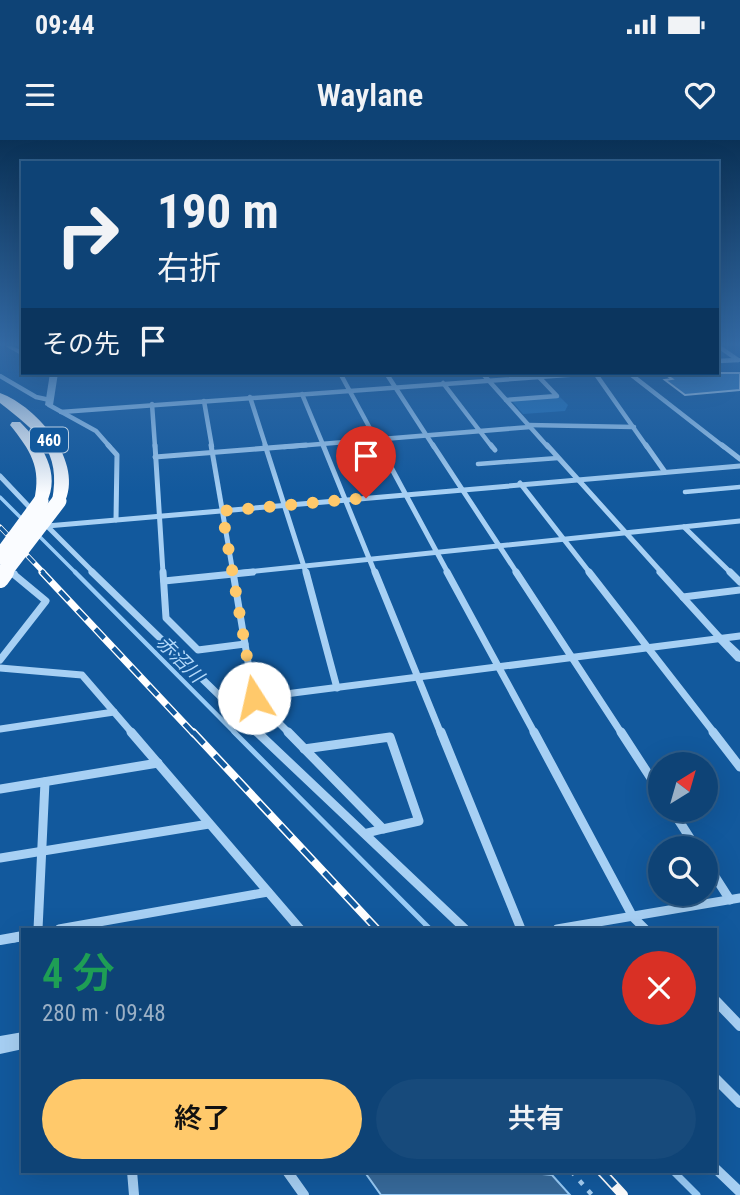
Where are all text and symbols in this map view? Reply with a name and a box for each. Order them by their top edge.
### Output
text: 09:44 [35,10,95,40]
icon: menu [21,76,59,114]
text: Waylane [317,76,423,114]
icon: heart [681,76,719,114]
text: 190 m [157,183,279,240]
icon: right [42,189,133,280]
text: 右折 [157,249,221,287]
icon: arrive [134,322,172,360]
text: その先 [42,329,120,359]
pin [336,426,396,498]
road number: 460 [30,428,68,452]
icon: arrive [347,437,385,475]
water label: 赤沼川 [152,631,210,689]
position arrow [217,661,291,735]
north arrow [648,752,718,822]
map controls [648,752,718,906]
button: search [648,836,718,906]
text: 4 分 [42,949,115,998]
button: close [622,951,696,1025]
text: 280 m · 09:48 [42,1000,166,1027]
button: 終了 [42,1079,362,1159]
button: 共有 [376,1079,696,1159]

